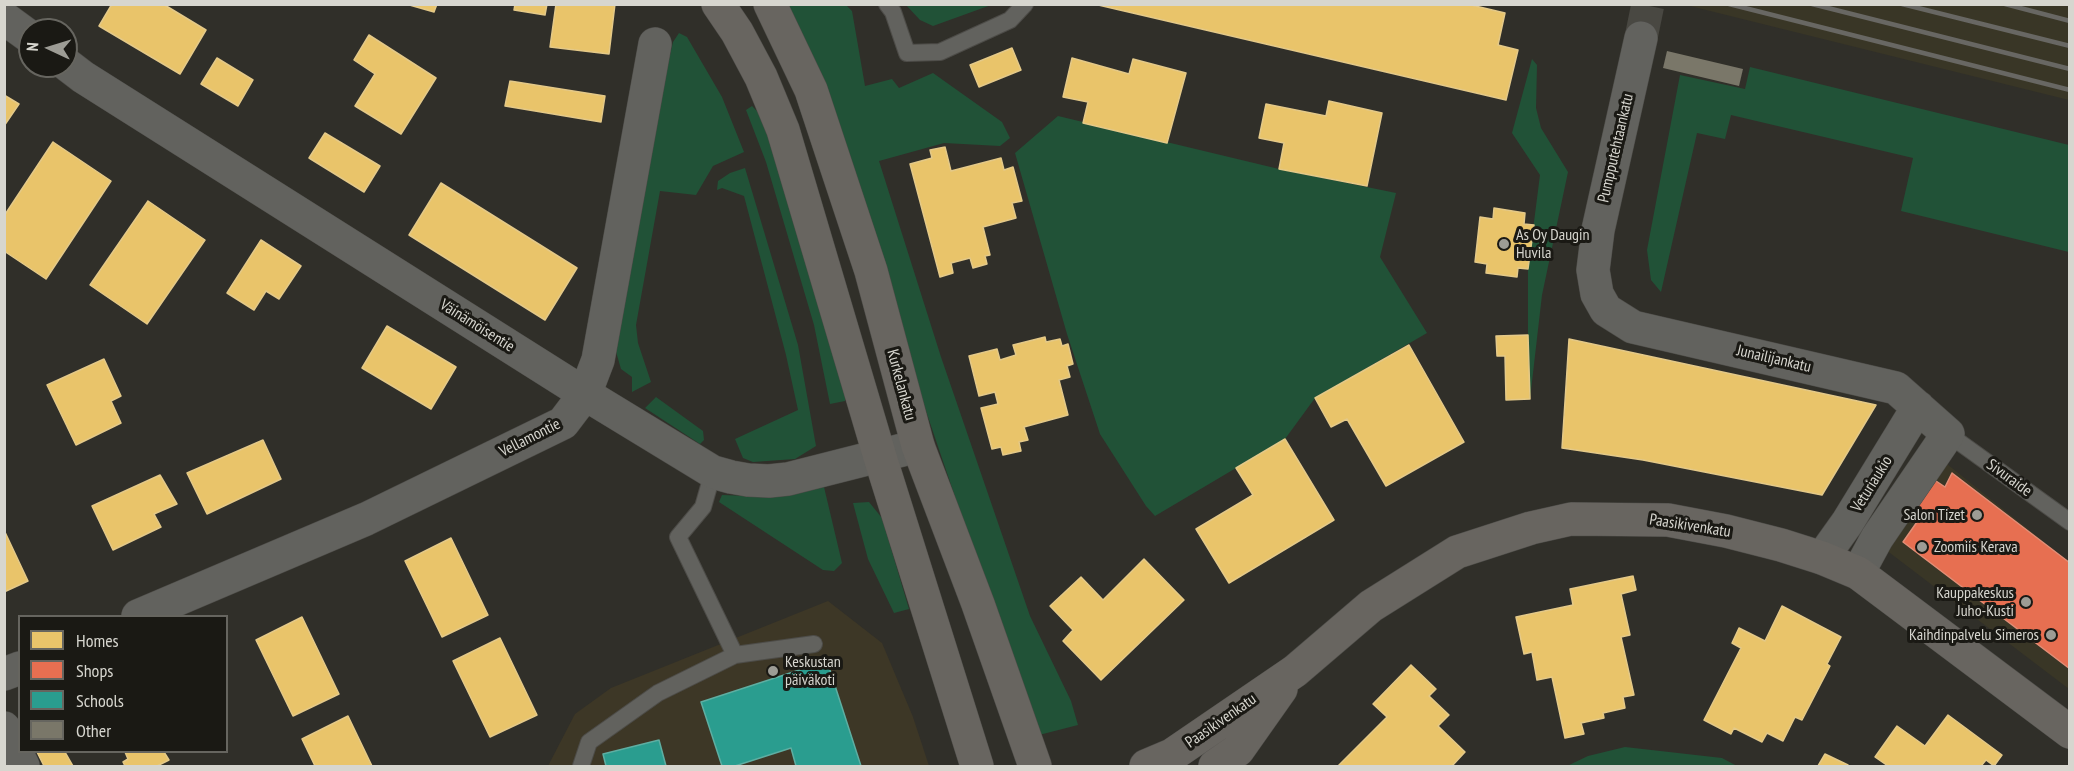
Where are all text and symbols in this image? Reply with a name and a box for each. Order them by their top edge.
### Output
north arrow [18,18,78,78]
text: N [22,42,42,52]
street label: Pumpputehtaankatu [1594,92,1638,204]
place label: As Oy Daugin Huvila [1516,225,1590,263]
marker: As Oy Daugin Huvila [1497,237,1511,251]
street label: Väinämöisentie [436,295,518,357]
street label: Junailijankatu [1735,341,1813,377]
street label: Kurkelankatu [882,347,920,423]
street label: Vellamontie [496,414,564,462]
street label: Veturiaukio [1847,452,1897,516]
street label: Sivuraide [1983,455,2035,501]
place label: Salon Tizet [1903,505,1965,525]
marker: Salon Tizet [1970,508,1984,522]
street label: Paasikivenkatu [1648,510,1732,542]
place label: Zoomiis Kerava [1934,537,2018,557]
marker: Zoomiis Kerava [1915,540,1929,554]
place label: Kauppakeskus Juho-Kusti [1936,583,2014,621]
marker: Kauppakeskus Juho-Kusti [2019,595,2033,609]
legend [18,615,228,753]
place label: Kaihdinpalvelu Simeros [1909,625,2039,645]
marker: Kaihdinpalvelu Simeros [2044,628,2058,642]
text: Homes [76,629,119,652]
place label: Keskustan päiväkoti [785,652,841,690]
text: Shops [76,659,113,682]
marker: Keskustan päiväkoti [766,664,780,678]
text: Schools [76,689,124,712]
street label: Paasikivenkatu [1182,690,1260,752]
text: Other [76,719,111,742]

